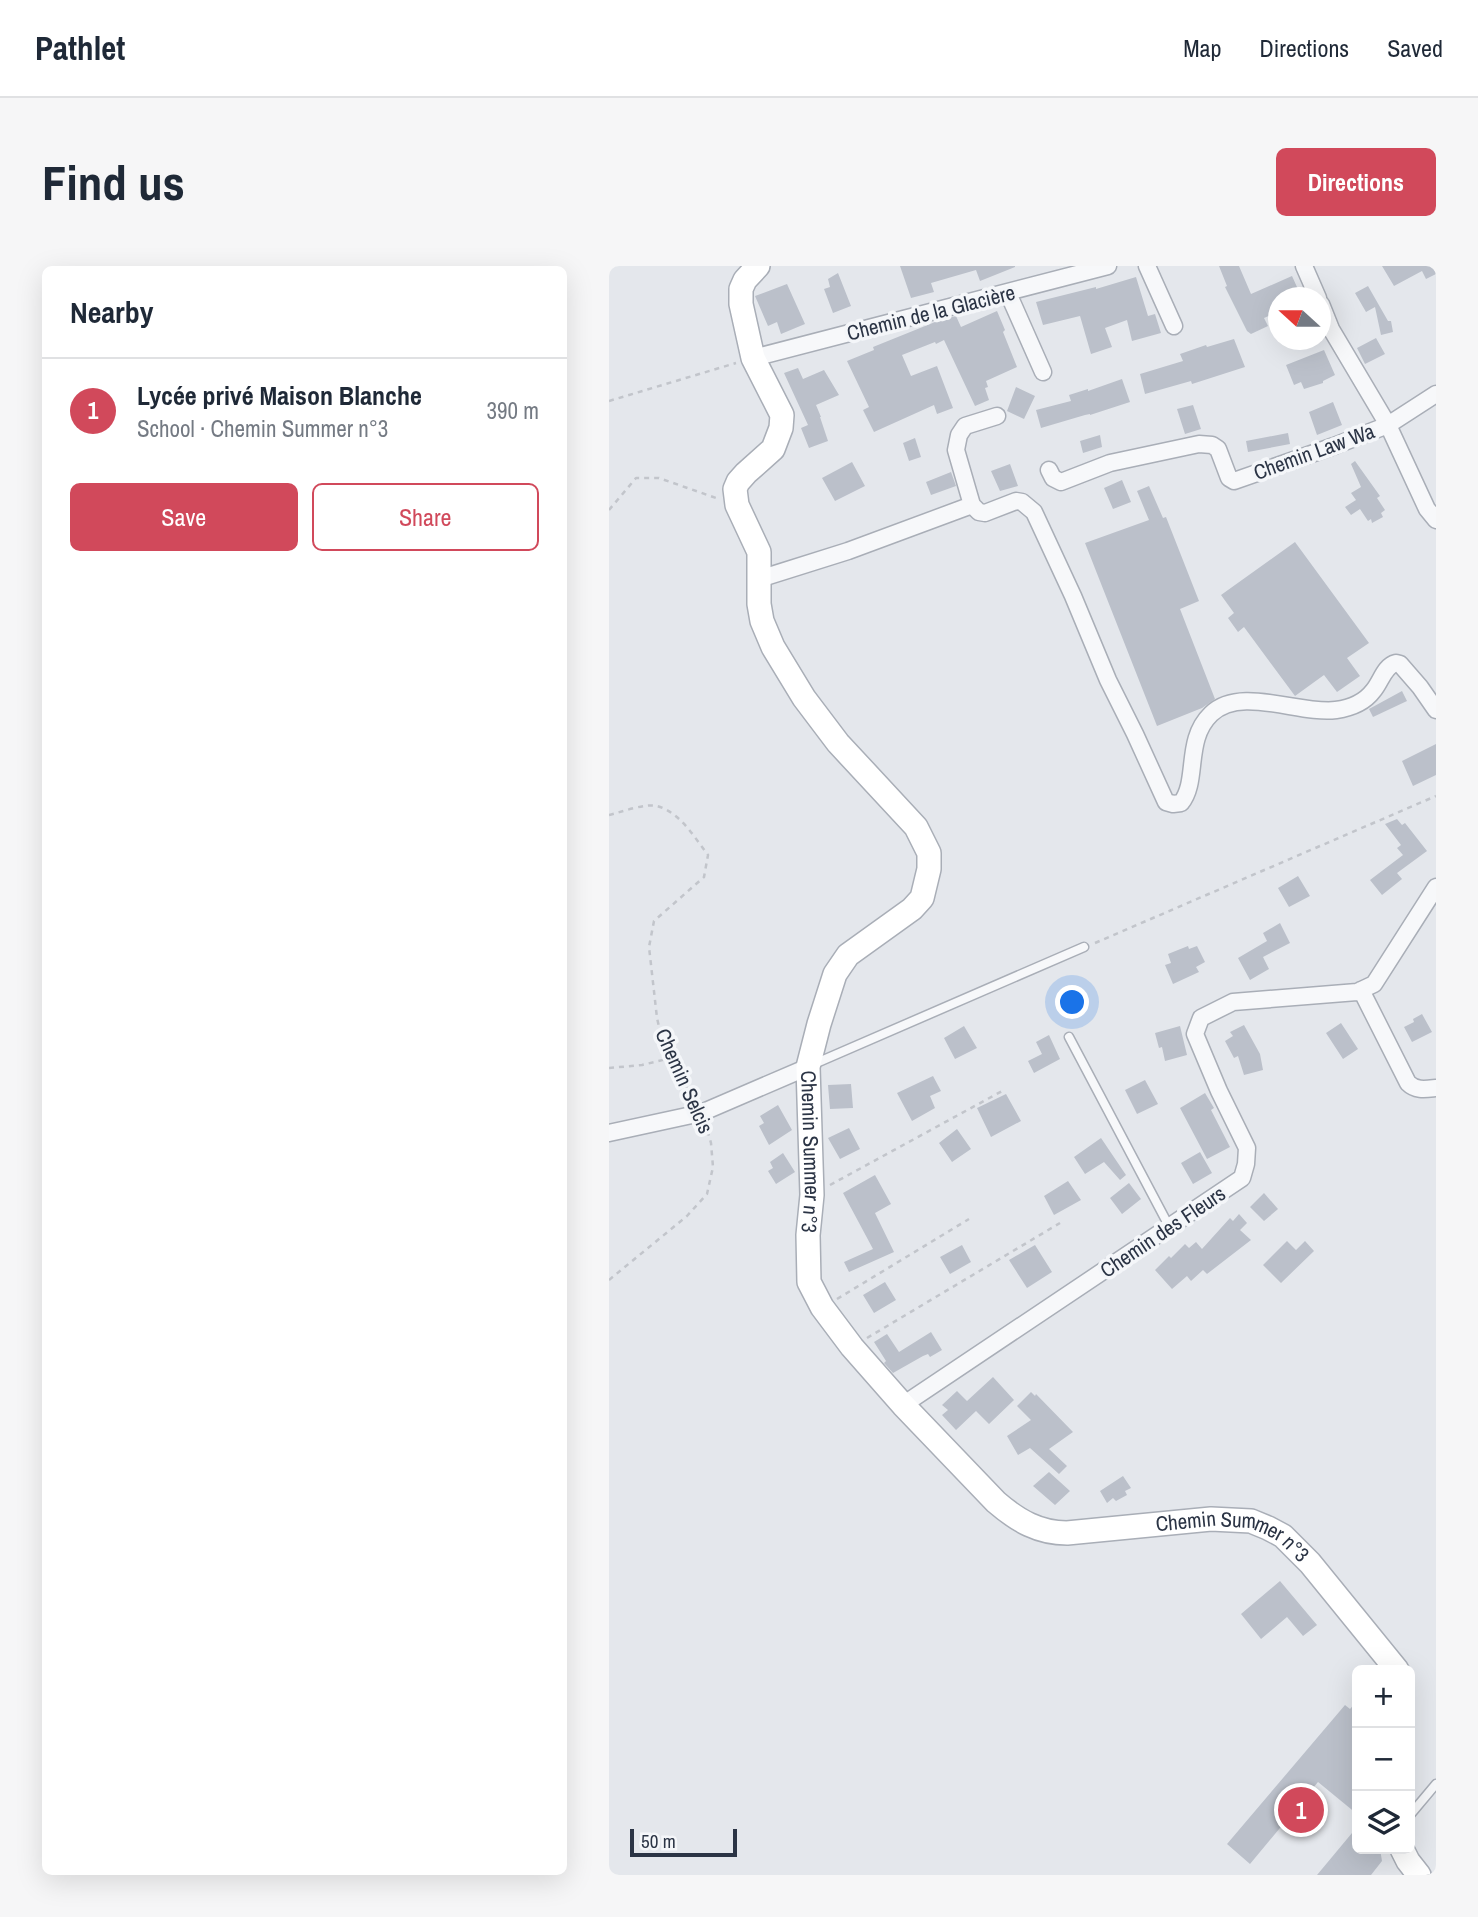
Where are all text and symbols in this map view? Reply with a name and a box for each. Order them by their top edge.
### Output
text: Pathlet [35,26,125,70]
text: Map [1183,32,1221,64]
text: Directions [1259,32,1349,64]
text: Saved [1387,32,1443,64]
button: Directions [1276,148,1436,216]
text: Find us [42,149,185,215]
street label: Chemin de la Glacière [844,278,1018,347]
north arrow [1268,287,1331,350]
text: Nearby [70,292,153,332]
text: Lycée privé Maison Blanche [137,378,422,413]
text: 1 [88,395,98,426]
text: 390 m [487,395,539,426]
text: School · Chemin Summer n°3 [137,413,388,444]
street label: Chemin Law Wa [1249,416,1379,487]
button: Save [70,483,298,551]
button: Share [312,483,539,551]
your location [1055,985,1089,1019]
street label: Chemin Selcis [648,1024,720,1138]
street label: Chemin Summer n°3 [794,1070,827,1234]
street label: Chemin des Fleurs [1094,1179,1231,1284]
street label: Chemin Summer n°3 [1154,1504,1316,1568]
map controls [1352,1665,1415,1854]
button: + [1352,1665,1415,1728]
button: − [1352,1728,1415,1791]
pin: 1 [1278,1784,1324,1836]
button: layers [1352,1791,1415,1854]
scale bar [630,1826,737,1858]
text: 50 m [641,1828,676,1854]

